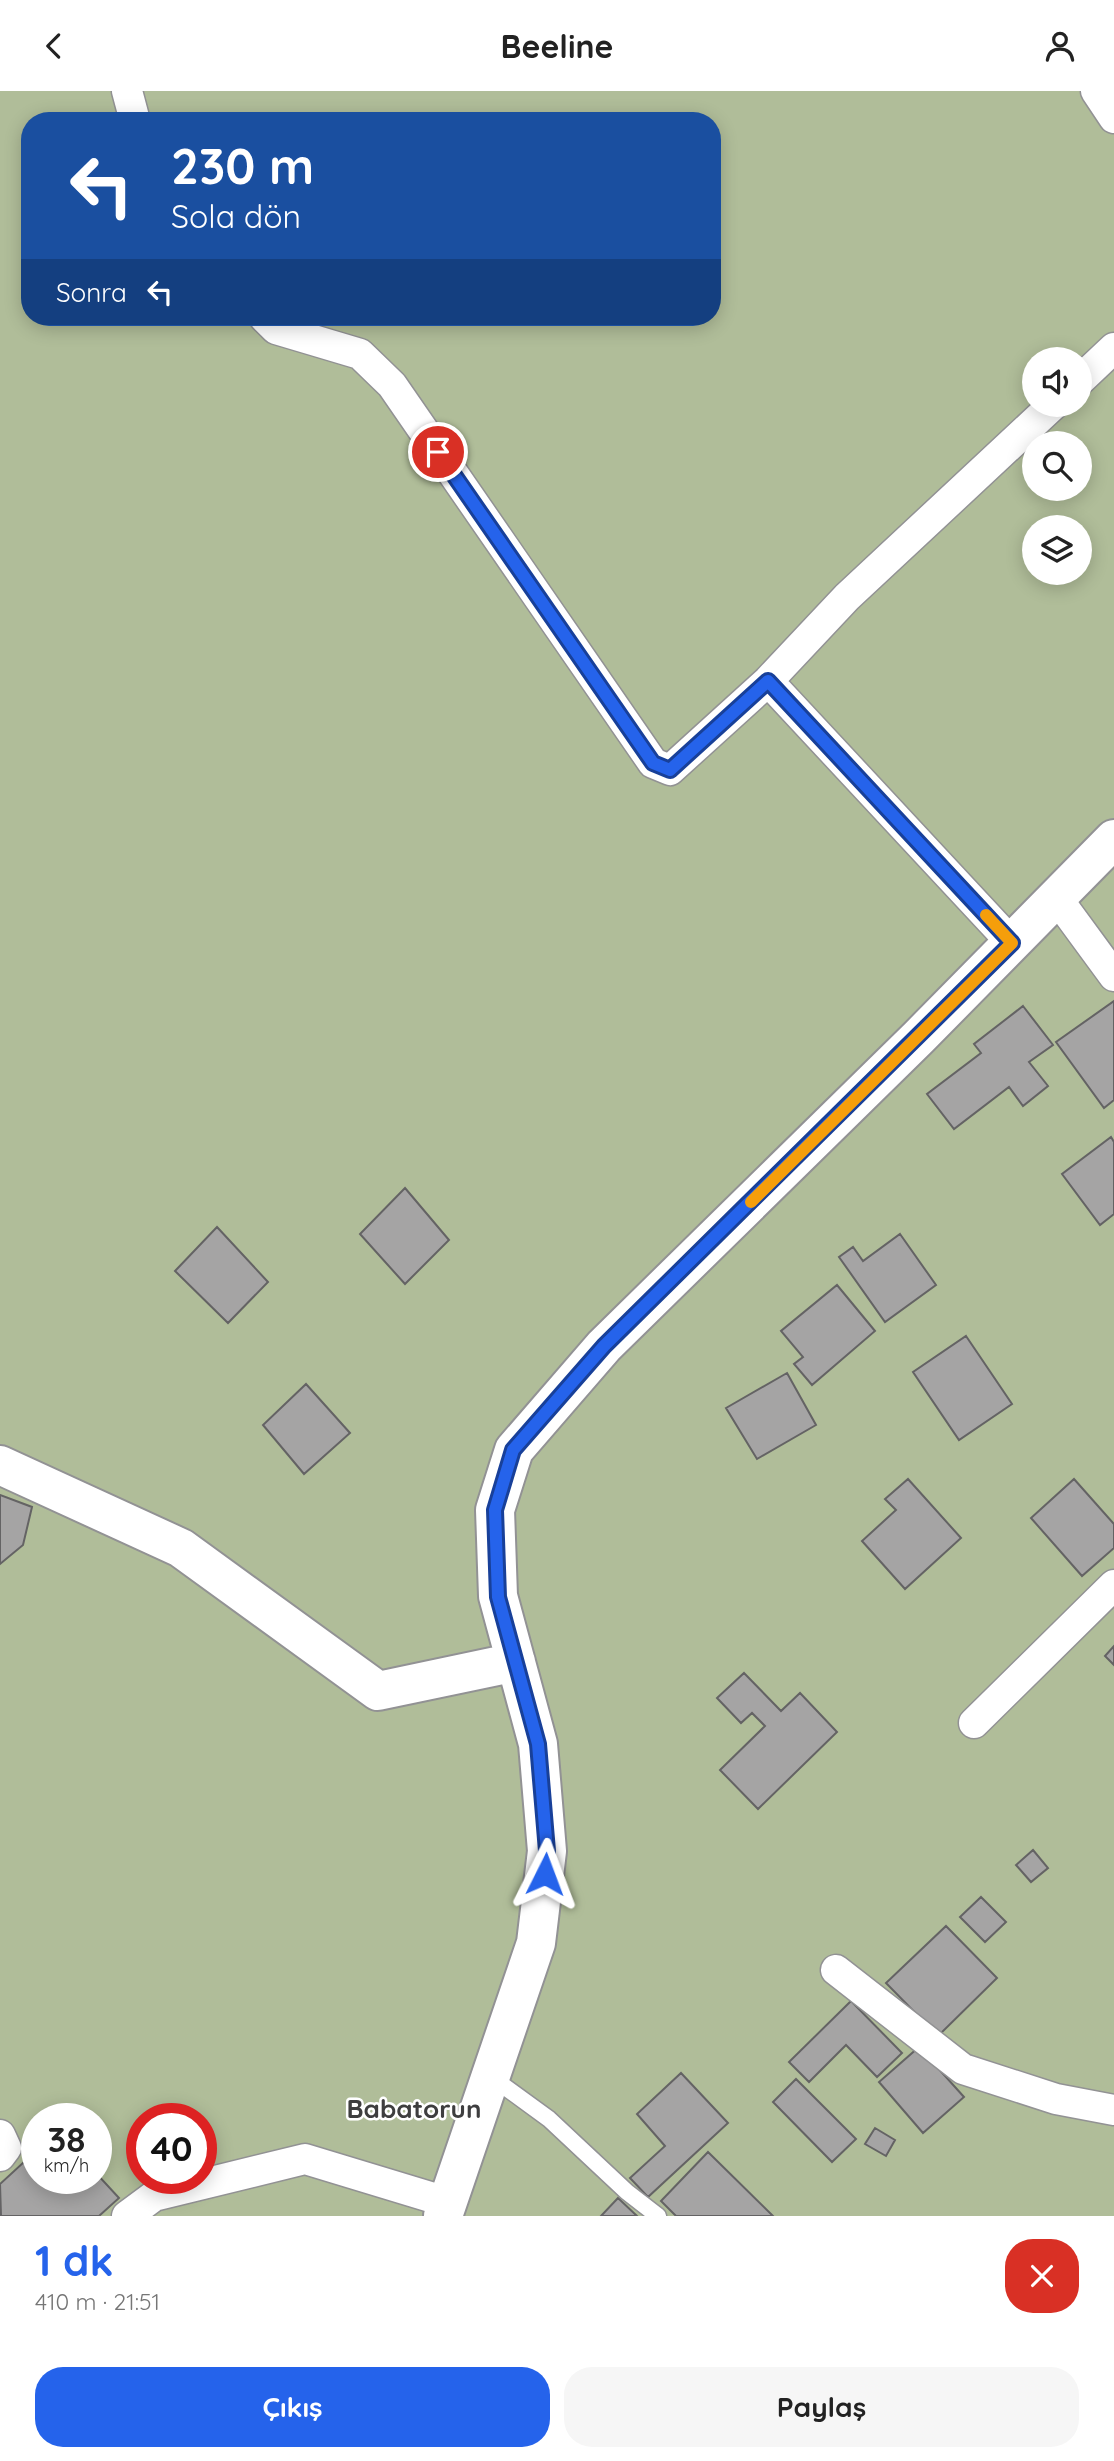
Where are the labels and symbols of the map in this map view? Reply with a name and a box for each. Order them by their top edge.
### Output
pin [408,422,468,482]
position arrow [508,1837,582,1911]
district label: Babatorun [347,2092,481,2125]
speed limit sign: 40 [126,2103,217,2194]

